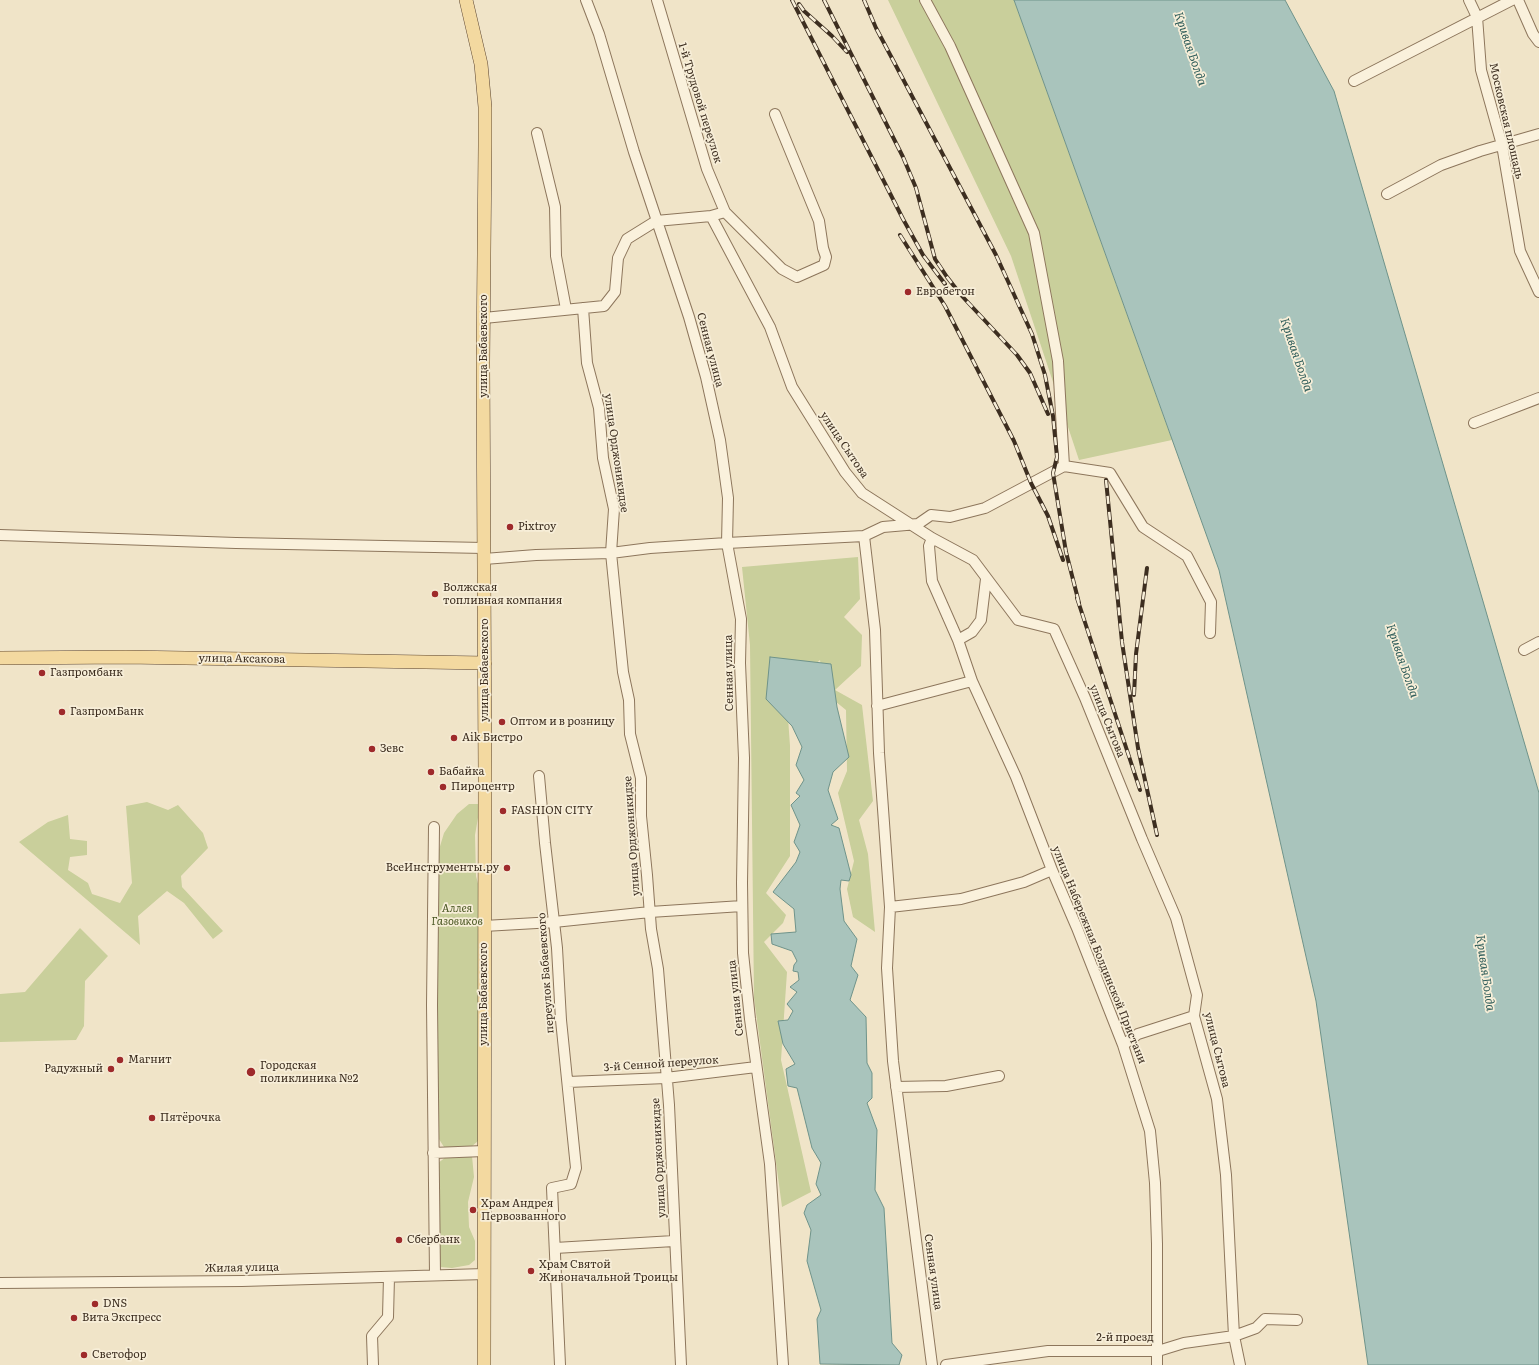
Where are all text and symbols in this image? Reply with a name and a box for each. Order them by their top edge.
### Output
water label: Кривая Болда [1171,10,1209,88]
street label: 1-й Трудовой переулок [675,41,725,165]
street label: Московская площадь [1486,62,1526,180]
place label: Евробетон [916,285,975,299]
marker: Евробетон [903,287,913,297]
street label: улица Бабаевского [477,294,491,398]
street label: Сенная улица [694,311,726,389]
water label: Кривая Болда [1277,316,1315,394]
street label: улица Орджоникидзе [601,393,631,513]
street label: улица Сытова [817,409,871,481]
place label: Pixtroy [518,520,556,534]
marker: Pixtroy [505,522,515,532]
place label: Волжская топливная компания [443,581,562,607]
marker: Волжская топливная компания [430,589,440,599]
street label: улица Бабаевского [478,618,492,722]
water label: Кривая Болда [1383,622,1421,700]
street label: Сенная улица [722,635,736,711]
street label: улица Аксакова [199,652,285,666]
place label: Газпромбанк [50,666,123,680]
marker: Газпромбанк [37,668,47,678]
street label: улица Сытова [1086,683,1128,759]
place label: ГазпромБанк [70,705,144,719]
marker: ГазпромБанк [57,707,67,717]
place label: Оптом и в розницу [510,715,615,729]
marker: Оптом и в розницу [497,717,507,727]
place label: Aik Бистро [462,731,523,745]
marker: Aik Бистро [449,733,459,743]
place label: Зевс [380,742,404,756]
marker: Зевс [367,744,377,754]
place label: Бабайка [439,765,485,779]
marker: Бабайка [426,767,436,777]
street label: улица Орджоникидзе [621,776,643,896]
place label: Пироцентр [451,780,515,794]
marker: Пироцентр [438,782,448,792]
place label: FASHION CITY [511,804,593,818]
marker: FASHION CITY [498,806,508,816]
street label: улица Набережная Болдинской Пристани [1049,844,1149,1066]
place label: ВсеИнструменты.ру [386,861,499,875]
marker: ВсеИнструменты.ру [502,863,512,873]
park label: Аллея Газовиков [431,902,483,928]
street label: переулок Бабаевского [535,912,557,1034]
water label: Кривая Болда [1473,934,1497,1012]
street label: улица Бабаевского [477,942,491,1046]
street label: Сенная улица [725,959,747,1037]
street label: улица Сытова [1201,1011,1233,1089]
place label: Магнит [128,1053,172,1067]
street label: 3-й Сенной переулок [603,1053,719,1075]
marker: Магнит [115,1055,125,1065]
place label: Городская поликлиника №2 [260,1059,358,1085]
place label: Радужный [44,1062,103,1076]
marker: Радужный [106,1064,116,1074]
marker: Городская поликлиника №2 [245,1066,257,1078]
street label: улица Орджоникидзе [649,1098,669,1218]
place label: Пятёрочка [160,1111,221,1125]
marker: Пятёрочка [147,1113,157,1123]
place label: Храм Андрея Первозванного [481,1197,566,1223]
marker: Храм Андрея Первозванного [468,1205,478,1215]
place label: Сбербанк [407,1233,460,1247]
street label: Сенная улица [921,1233,945,1311]
marker: Сбербанк [394,1235,404,1245]
place label: Храм Святой Живоначальной Троицы [539,1258,678,1284]
street label: Жилая улица [205,1261,279,1275]
marker: Храм Святой Живоначальной Троицы [526,1266,536,1276]
place label: DNS [103,1297,127,1311]
marker: DNS [90,1299,100,1309]
place label: Вита Экспресс [82,1311,161,1325]
marker: Вита Экспресс [69,1313,79,1323]
street label: 2-й проезд [1096,1331,1154,1345]
place label: Светофор [92,1348,146,1362]
marker: Светофор [79,1350,89,1360]

